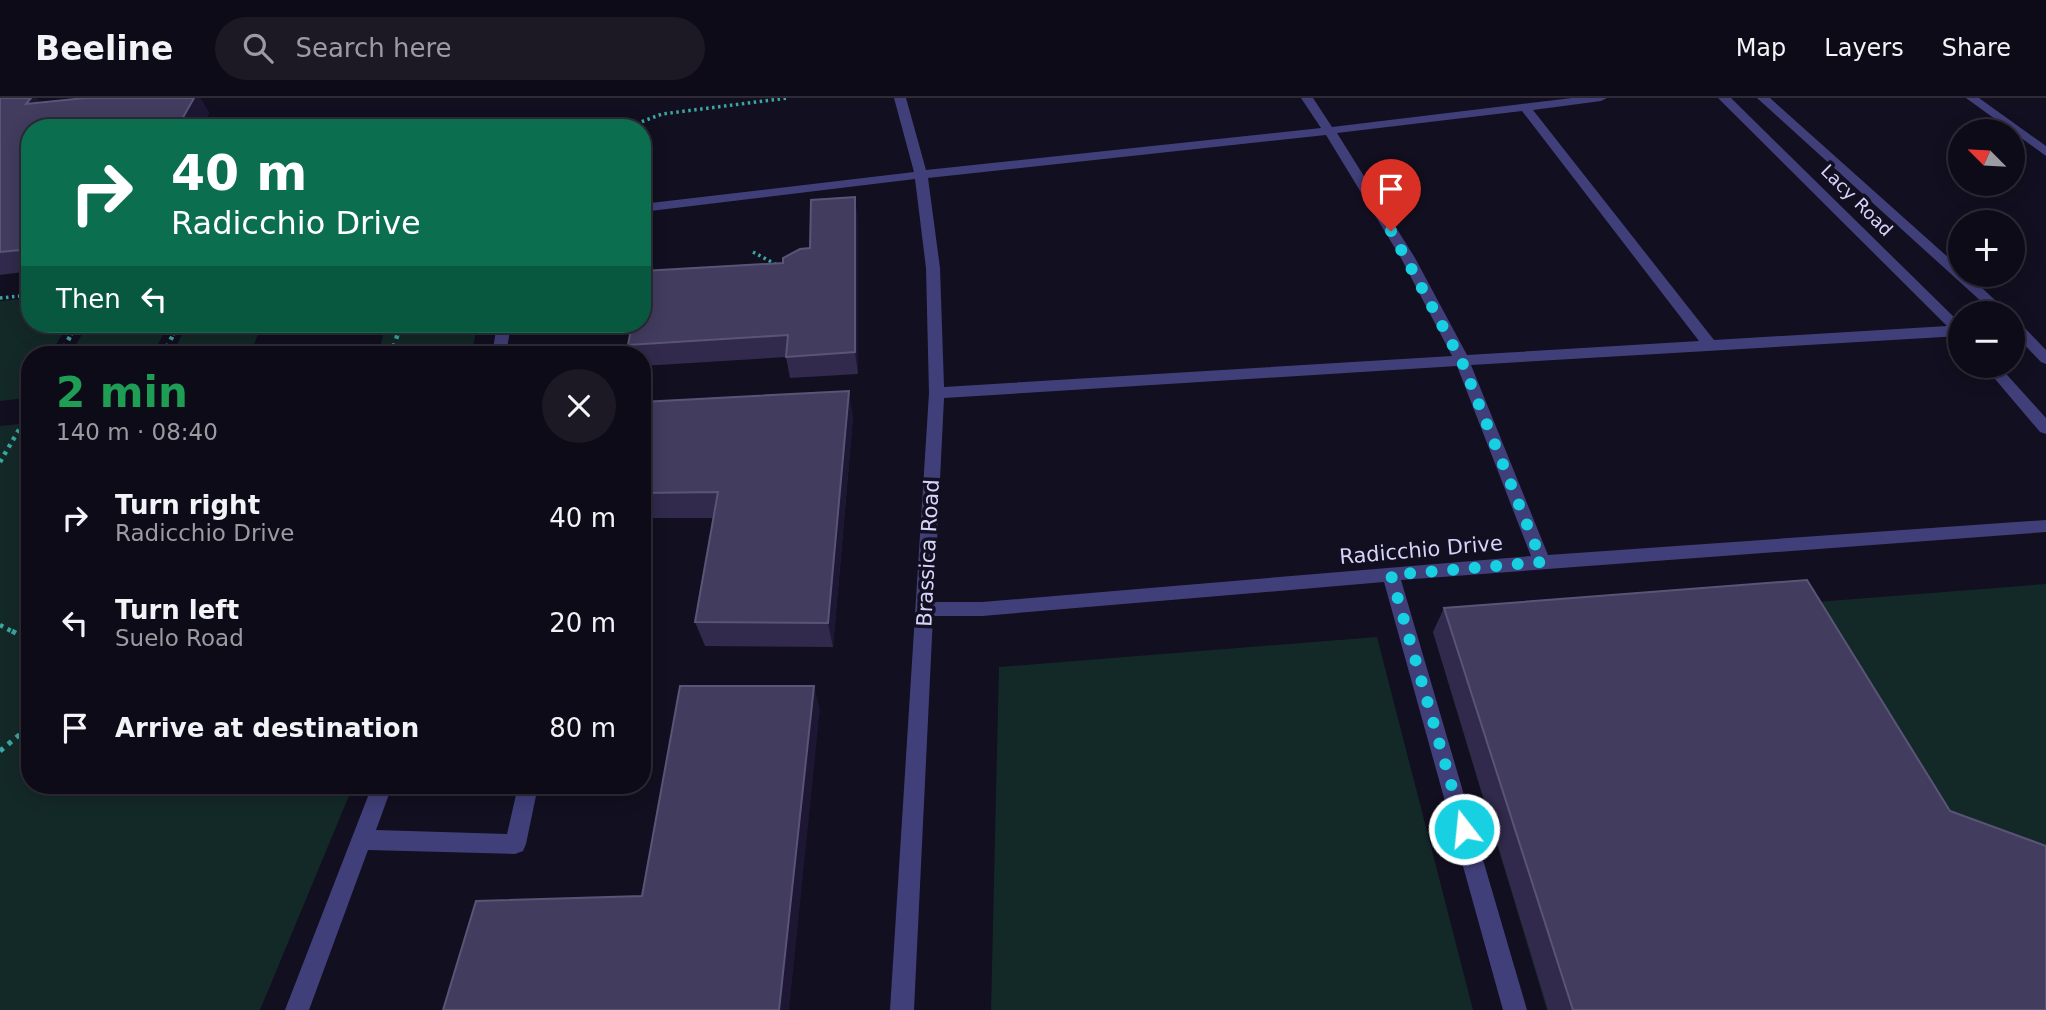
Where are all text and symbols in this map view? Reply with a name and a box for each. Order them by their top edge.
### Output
search box [215,17,705,80]
text: Beeline [35,29,173,68]
icon: search [239,29,277,67]
text: Search here [295,33,452,63]
text: Map [1736,34,1786,62]
text: Layers [1824,34,1904,62]
text: Share [1942,34,2011,62]
north arrow [1948,119,2025,196]
map controls [1948,119,2025,378]
text: 40 m [171,145,307,202]
icon: right [56,147,147,238]
pin [1361,159,1421,231]
street label: Lacy Road [1817,160,1897,240]
icon: arrive [1372,170,1410,208]
text: Radicchio Drive [171,204,421,242]
button: + [1948,210,2025,287]
icon: left [135,280,173,318]
text: Then [56,284,121,314]
button: − [1948,301,2025,378]
text: 2 min [56,368,188,417]
button: close [542,369,616,443]
text: 140 m · 08:40 [56,419,218,445]
street label: Brassica Road [912,479,944,627]
text: Turn right [115,490,260,520]
icon: right [56,499,94,537]
text: 40 m [549,503,616,533]
text: Radicchio Drive [115,520,295,546]
street label: Radicchio Drive [1338,531,1504,569]
text: Turn left [115,595,239,625]
icon: left [56,604,94,642]
text: 20 m [549,608,616,638]
text: Suelo Road [115,625,244,651]
icon: arrive [56,709,94,747]
text: Arrive at destination [115,713,419,743]
text: 80 m [549,713,616,743]
position arrow [1427,792,1501,866]

